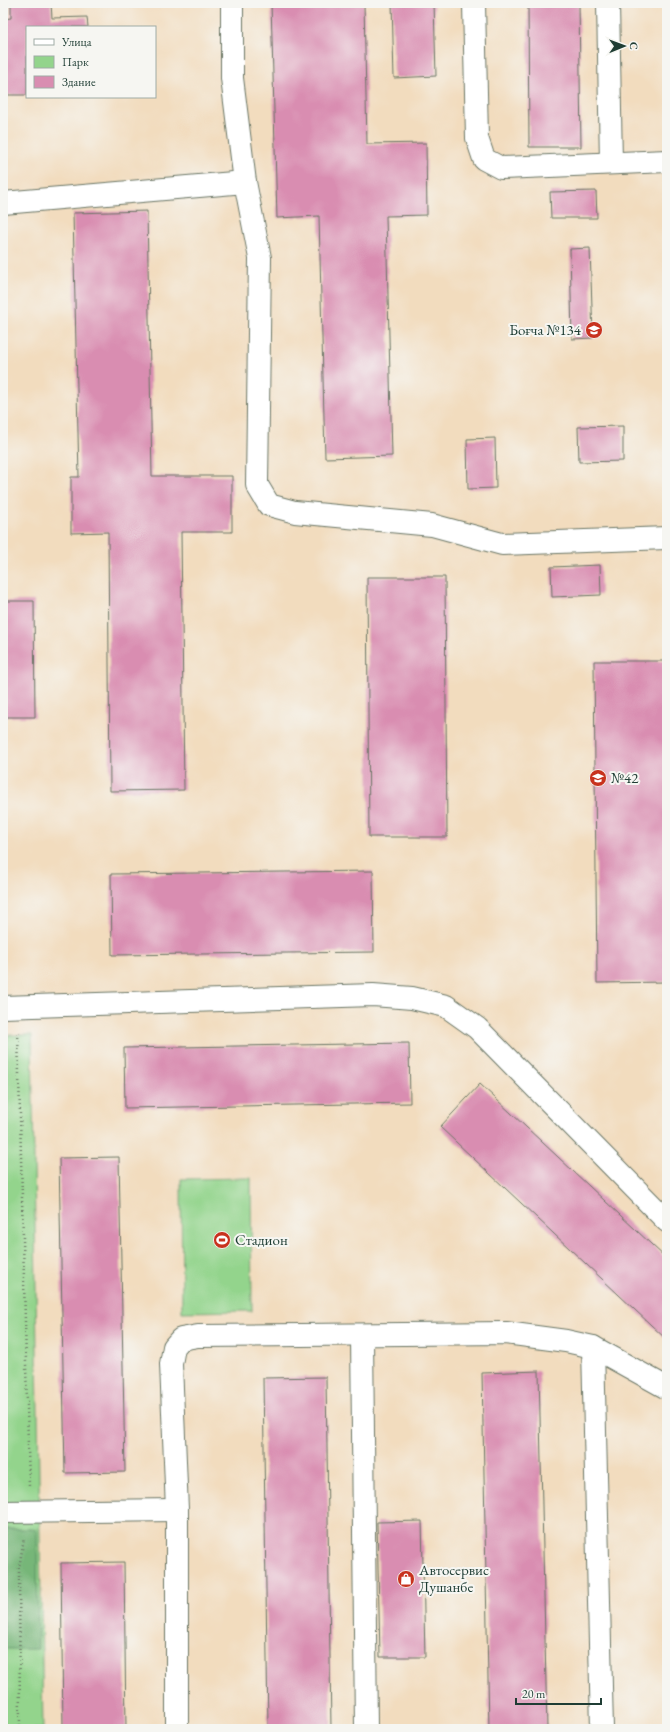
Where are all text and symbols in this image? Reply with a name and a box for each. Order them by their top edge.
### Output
legend [26,26,156,98]
north arrow [604,26,644,66]
text: Улица [61,34,92,50]
text: С [627,42,641,50]
text: Парк [62,54,89,70]
text: Здание [62,74,96,90]
place label: Боғча №134 [509,320,582,339]
school or university icon: Боғча №134 [584,320,604,340]
school or university icon: №42 [588,768,608,788]
place label: №42 [611,768,639,787]
sports icon: Стадион [212,1230,232,1250]
place label: Стадион [235,1230,288,1249]
place label: Автосервис Душанбе [418,1560,489,1596]
shop icon: Автосервис Душанбе [396,1569,416,1589]
scale bar [516,1680,601,1706]
text: 20 m [522,1686,546,1702]

